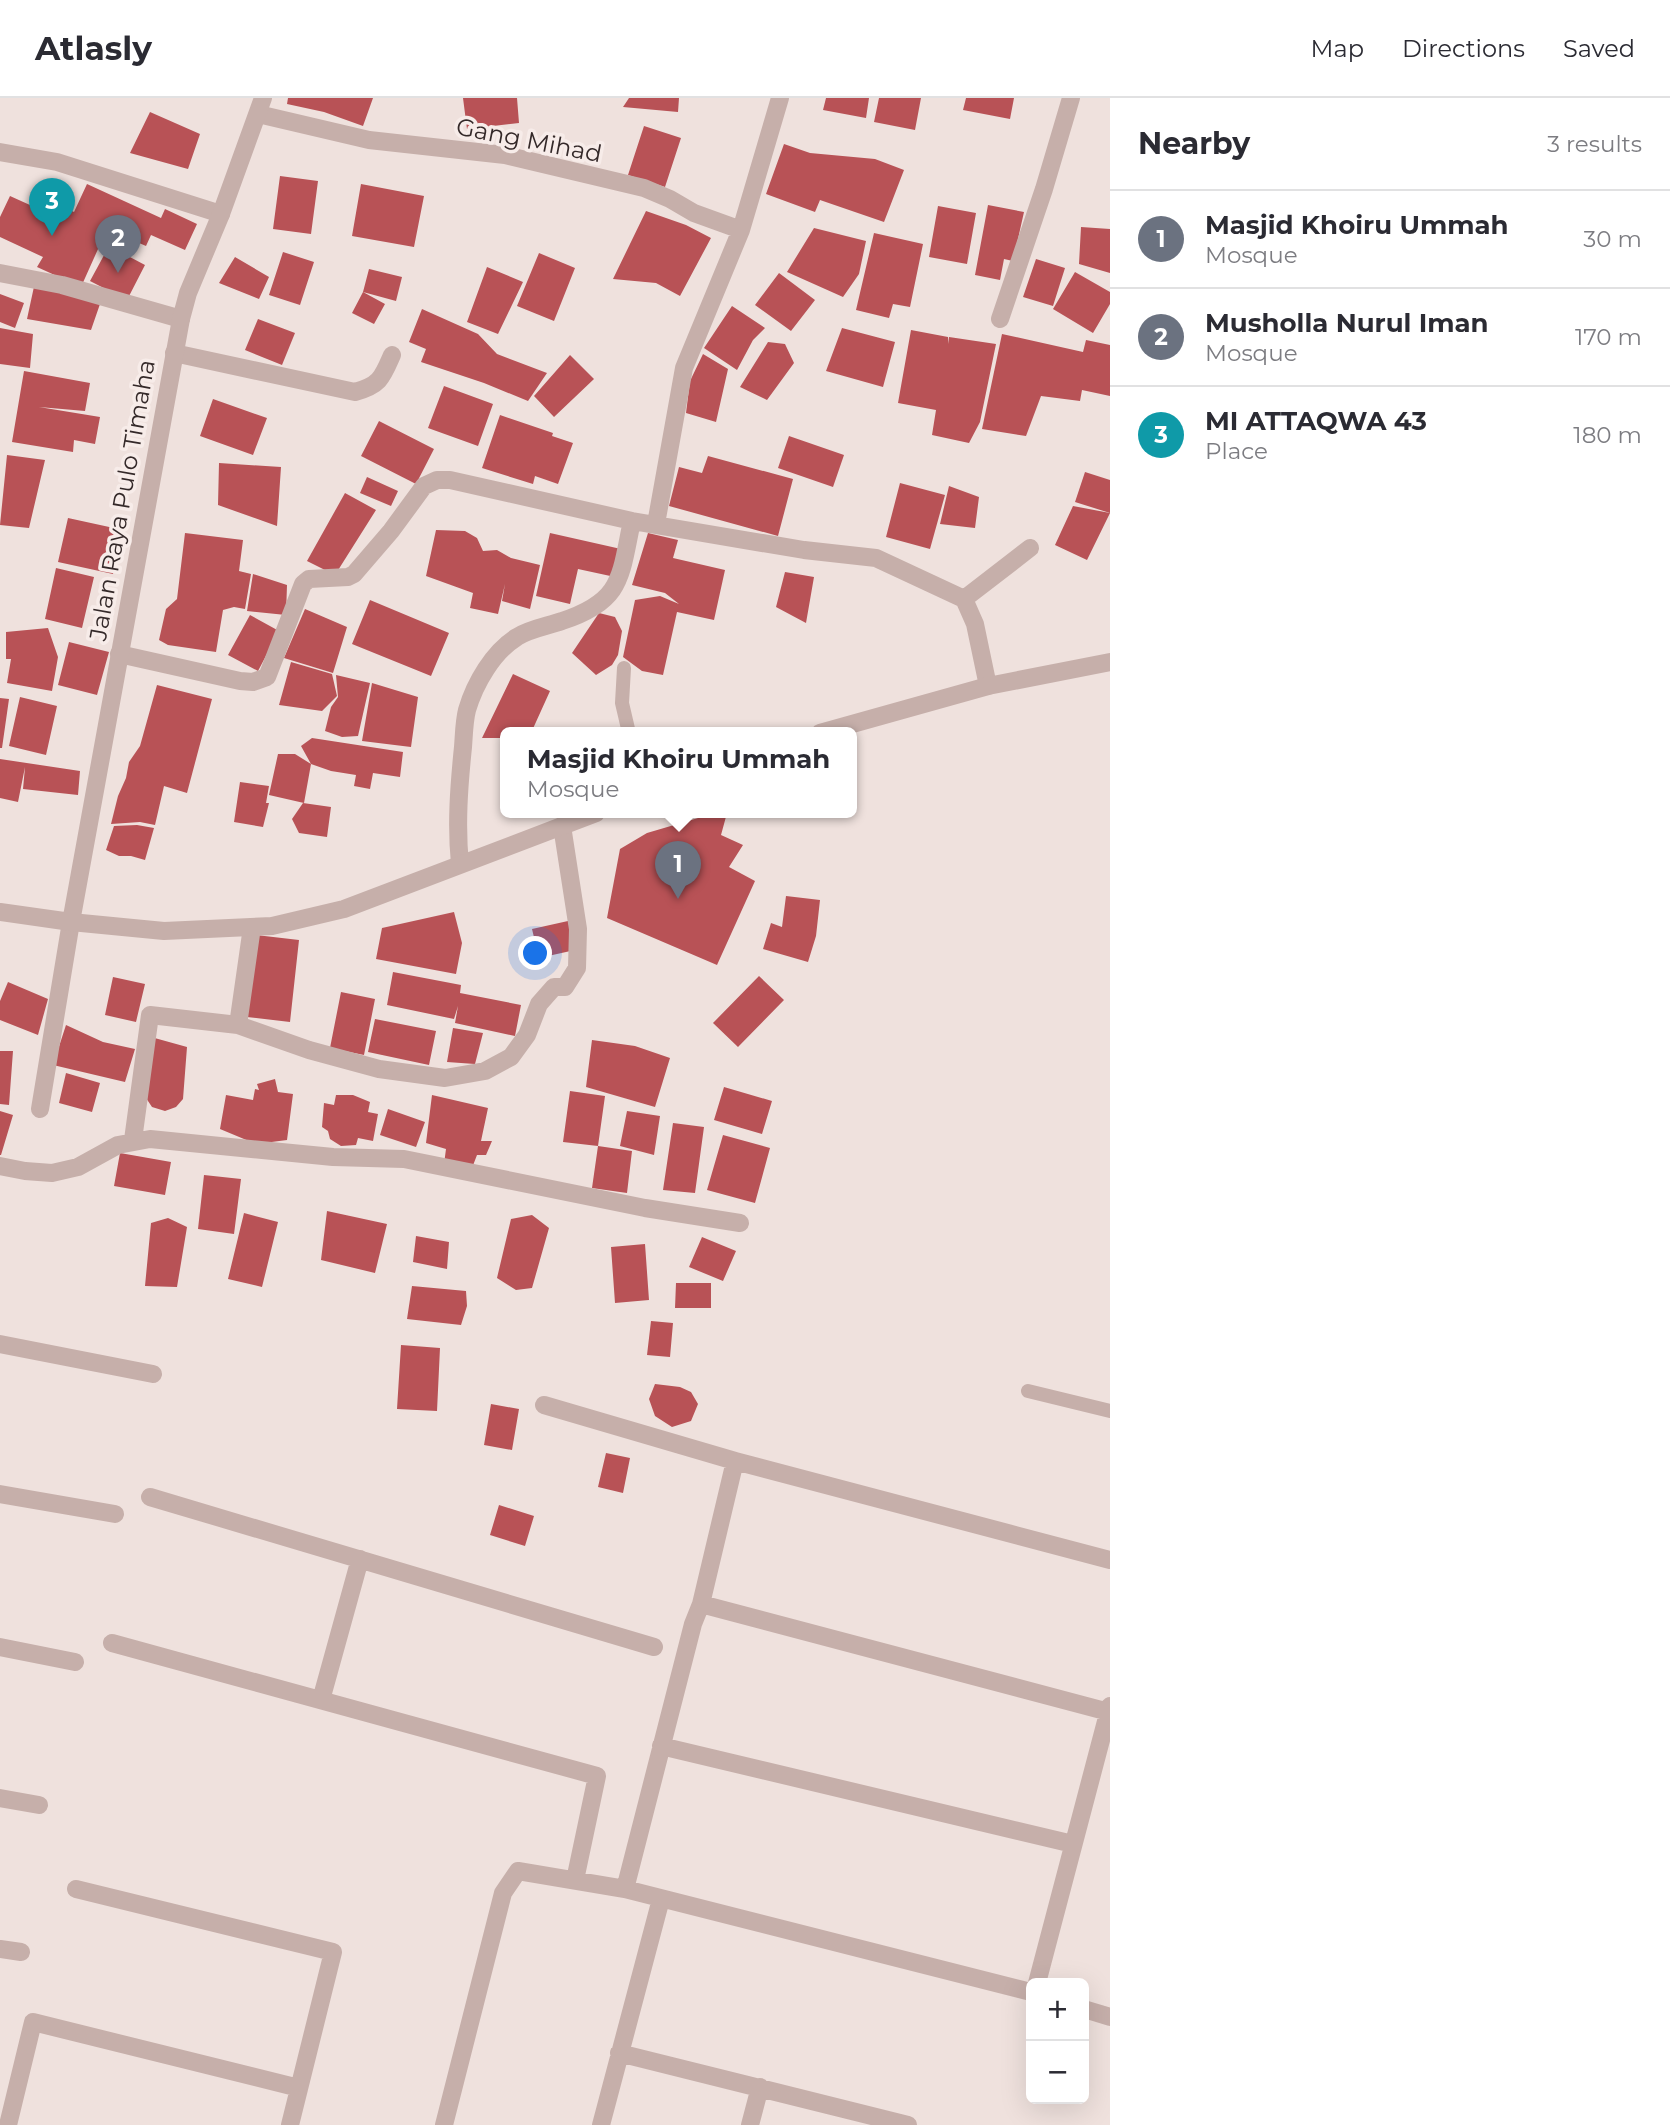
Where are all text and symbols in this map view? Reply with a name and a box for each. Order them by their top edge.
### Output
text: Atlasly [35,28,152,68]
text: Map [1311,34,1364,63]
text: Directions [1402,34,1525,63]
text: Saved [1563,34,1635,63]
street label: Gang Mihad [454,112,604,168]
text: Nearby [1138,125,1250,162]
text: 3 results [1547,130,1642,158]
pin: 3 [29,178,75,236]
text: Masjid Khoiru Ummah [1205,209,1508,241]
pin: 2 [95,215,141,273]
text: 1 [1156,225,1166,253]
text: 30 m [1583,225,1642,253]
text: Mosque [1205,241,1298,269]
text: Musholla Nurul Iman [1205,307,1489,339]
text: 2 [1154,323,1168,351]
text: 170 m [1575,323,1642,351]
text: Mosque [1205,339,1298,367]
street label: Jalan Raya Pulo Timaha [83,357,161,644]
text: MI ATTAQWA 43 [1205,405,1427,437]
text: 3 [1154,421,1168,449]
text: 180 m [1573,421,1642,449]
text: Place [1205,437,1268,465]
popup [500,727,857,818]
text: Masjid Khoiru Ummah [527,743,830,775]
text: Mosque [527,775,619,803]
pin: 1 [655,841,701,899]
your location [518,936,552,970]
map controls [1026,1978,1089,2104]
button: + [1026,1978,1089,2041]
button: − [1026,2041,1089,2104]

